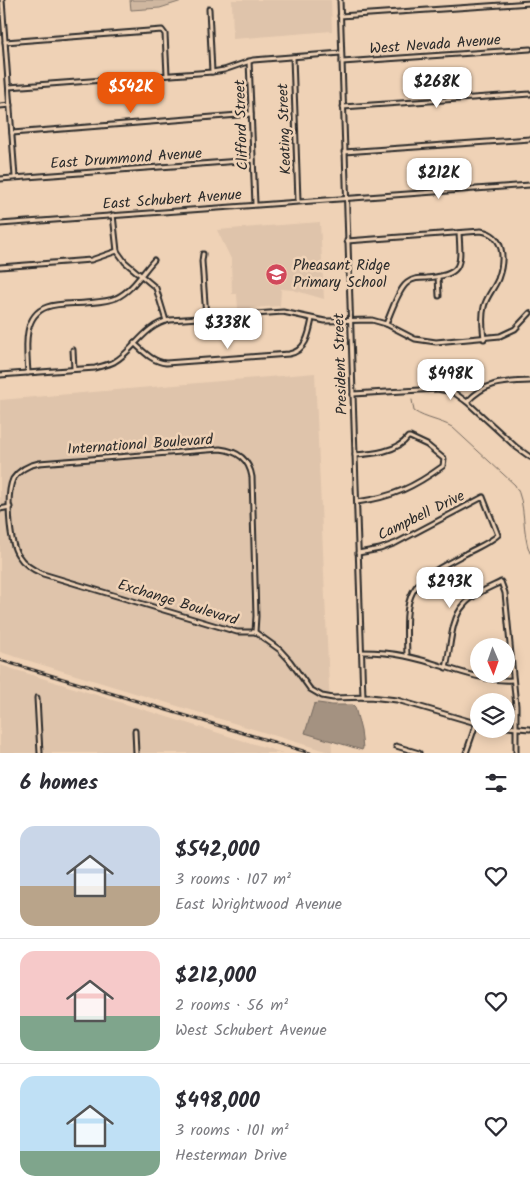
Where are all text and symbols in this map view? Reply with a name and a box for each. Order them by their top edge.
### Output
street label: West Nevada Avenue [369,28,502,62]
pin: $268K [402,66,472,109]
text: $268K [414,70,460,95]
pin: $542K [96,72,166,114]
text: $542K [108,75,154,100]
street label: Clifford Street [228,79,256,171]
street label: Keating Street [271,83,299,175]
street label: East Drummond Avenue [49,142,203,176]
pin: $212K [404,158,474,200]
text: $212K [418,161,460,186]
street label: East Schubert Avenue [102,183,243,217]
place label: Pheasant Ridge Primary School [293,254,390,295]
school or university icon: Pheasant Ridge Primary School [265,262,289,286]
pin: $338K [193,308,263,350]
text: $338K [205,311,251,336]
street label: President Street [327,312,355,415]
pin: $498K [416,358,486,401]
text: $498K [428,362,474,387]
street label: International Boulevard [66,428,214,462]
street label: Campbell Drive [374,484,469,547]
pin: $293K [415,566,485,609]
text: $293K [427,570,473,595]
street label: Exchange Boulevard [115,573,241,633]
north arrow [470,638,515,682]
map controls [470,638,515,738]
button: layers [470,693,515,738]
text: 6 homes [20,767,98,800]
icon: filters [482,769,510,797]
text: $542,000 [175,834,260,867]
icon: home [60,846,120,906]
icon: heart [482,862,510,890]
text: 3 rooms · 107 m² [175,867,291,892]
text: East Wrightwood Avenue [175,892,342,917]
text: $212,000 [175,960,256,993]
icon: home [60,971,120,1031]
icon: heart [482,987,510,1015]
text: 2 rooms · 56 m² [175,993,288,1018]
text: West Schubert Avenue [175,1018,327,1043]
text: $498,000 [175,1085,260,1118]
icon: home [60,1096,120,1156]
icon: heart [482,1112,510,1140]
text: 3 rooms · 101 m² [175,1118,289,1143]
text: Hesterman Drive [175,1143,287,1168]

